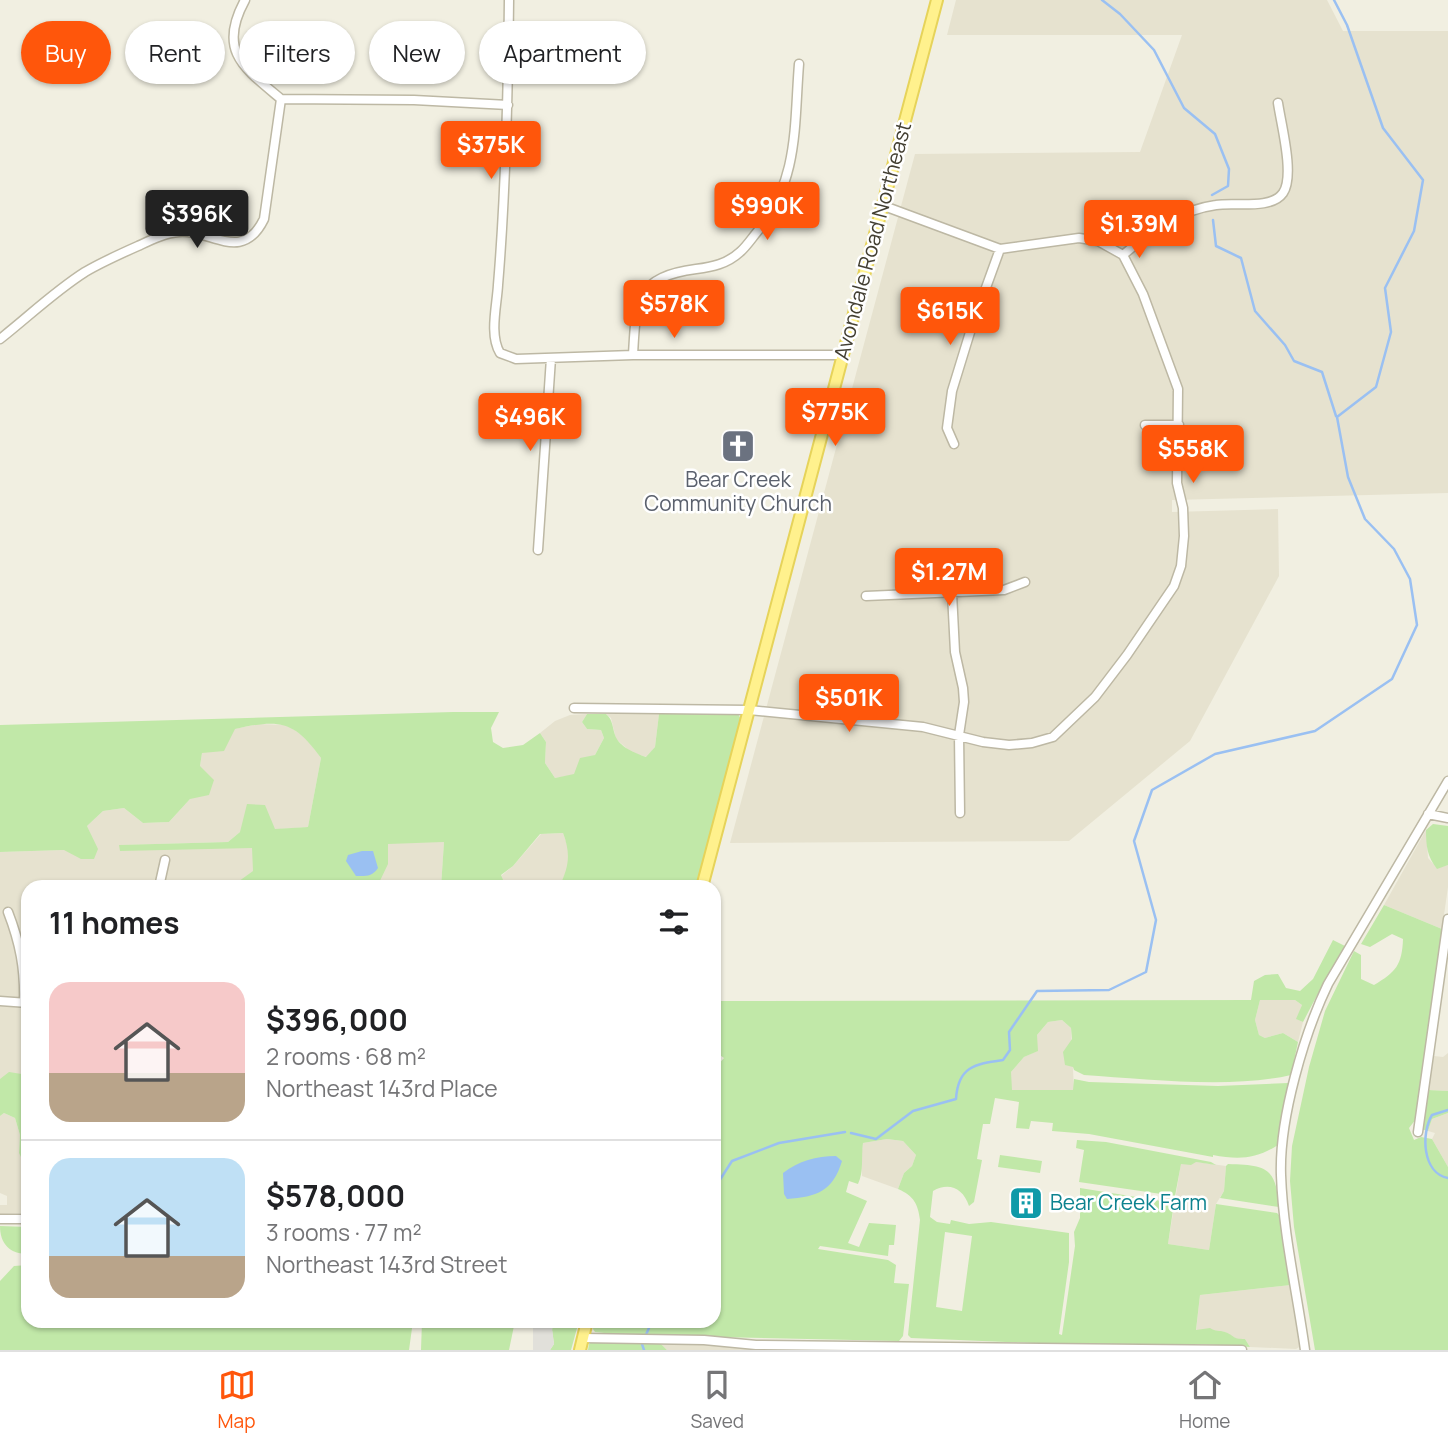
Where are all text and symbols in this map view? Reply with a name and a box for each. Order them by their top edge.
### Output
chip: Buy [21,21,111,84]
chip: Rent [125,21,225,84]
chip: Filters [239,21,355,84]
chip: New [369,21,465,84]
chip: Apartment [479,21,646,84]
street label: Avondale Road Northeast [827,119,917,363]
pin: $375K [442,122,540,181]
text: $375K [457,128,525,160]
pin: $990K [718,182,816,242]
text: $990K [730,189,804,221]
pin: $396K [148,190,246,250]
text: $396K [161,197,233,229]
pin: $1.39M [1082,201,1196,260]
text: $1.39M [1100,207,1178,239]
pin: $578K [625,280,723,340]
text: $578K [639,287,709,319]
pin: $615K [901,288,999,347]
text: $615K [917,294,983,326]
pin: $775K [786,388,884,448]
pin: $496K [481,393,579,453]
text: $775K [801,395,869,427]
text: $496K [494,400,566,432]
pin: $558K [1144,426,1242,485]
church icon: Bear Creek Community Church [719,427,757,465]
text: $558K [1158,432,1228,464]
place label: Bear Creek Community Church [644,465,832,517]
pin: $1.27M [892,548,1006,608]
text: $1.27M [911,555,987,587]
pin: $501K [800,674,898,734]
text: $501K [815,681,883,713]
text: 11 homes [49,902,180,943]
icon: filters [655,903,693,941]
text: $396,000 [266,999,408,1040]
icon: home [105,1010,189,1094]
text: 2 rooms · 68 m² [266,1040,426,1072]
text: Northeast 143rd Place [266,1072,498,1104]
text: $578,000 [266,1175,405,1216]
building icon: Bear Creek Farm [1007,1184,1045,1222]
icon: home [105,1186,189,1270]
place label: Bear Creek Farm [1050,1188,1207,1216]
text: 3 rooms · 77 m² [266,1216,422,1248]
text: Northeast 143rd Street [266,1248,507,1280]
tab: Map [218,1366,256,1434]
tab: Saved [691,1366,744,1434]
tab: Home [1179,1366,1230,1434]

